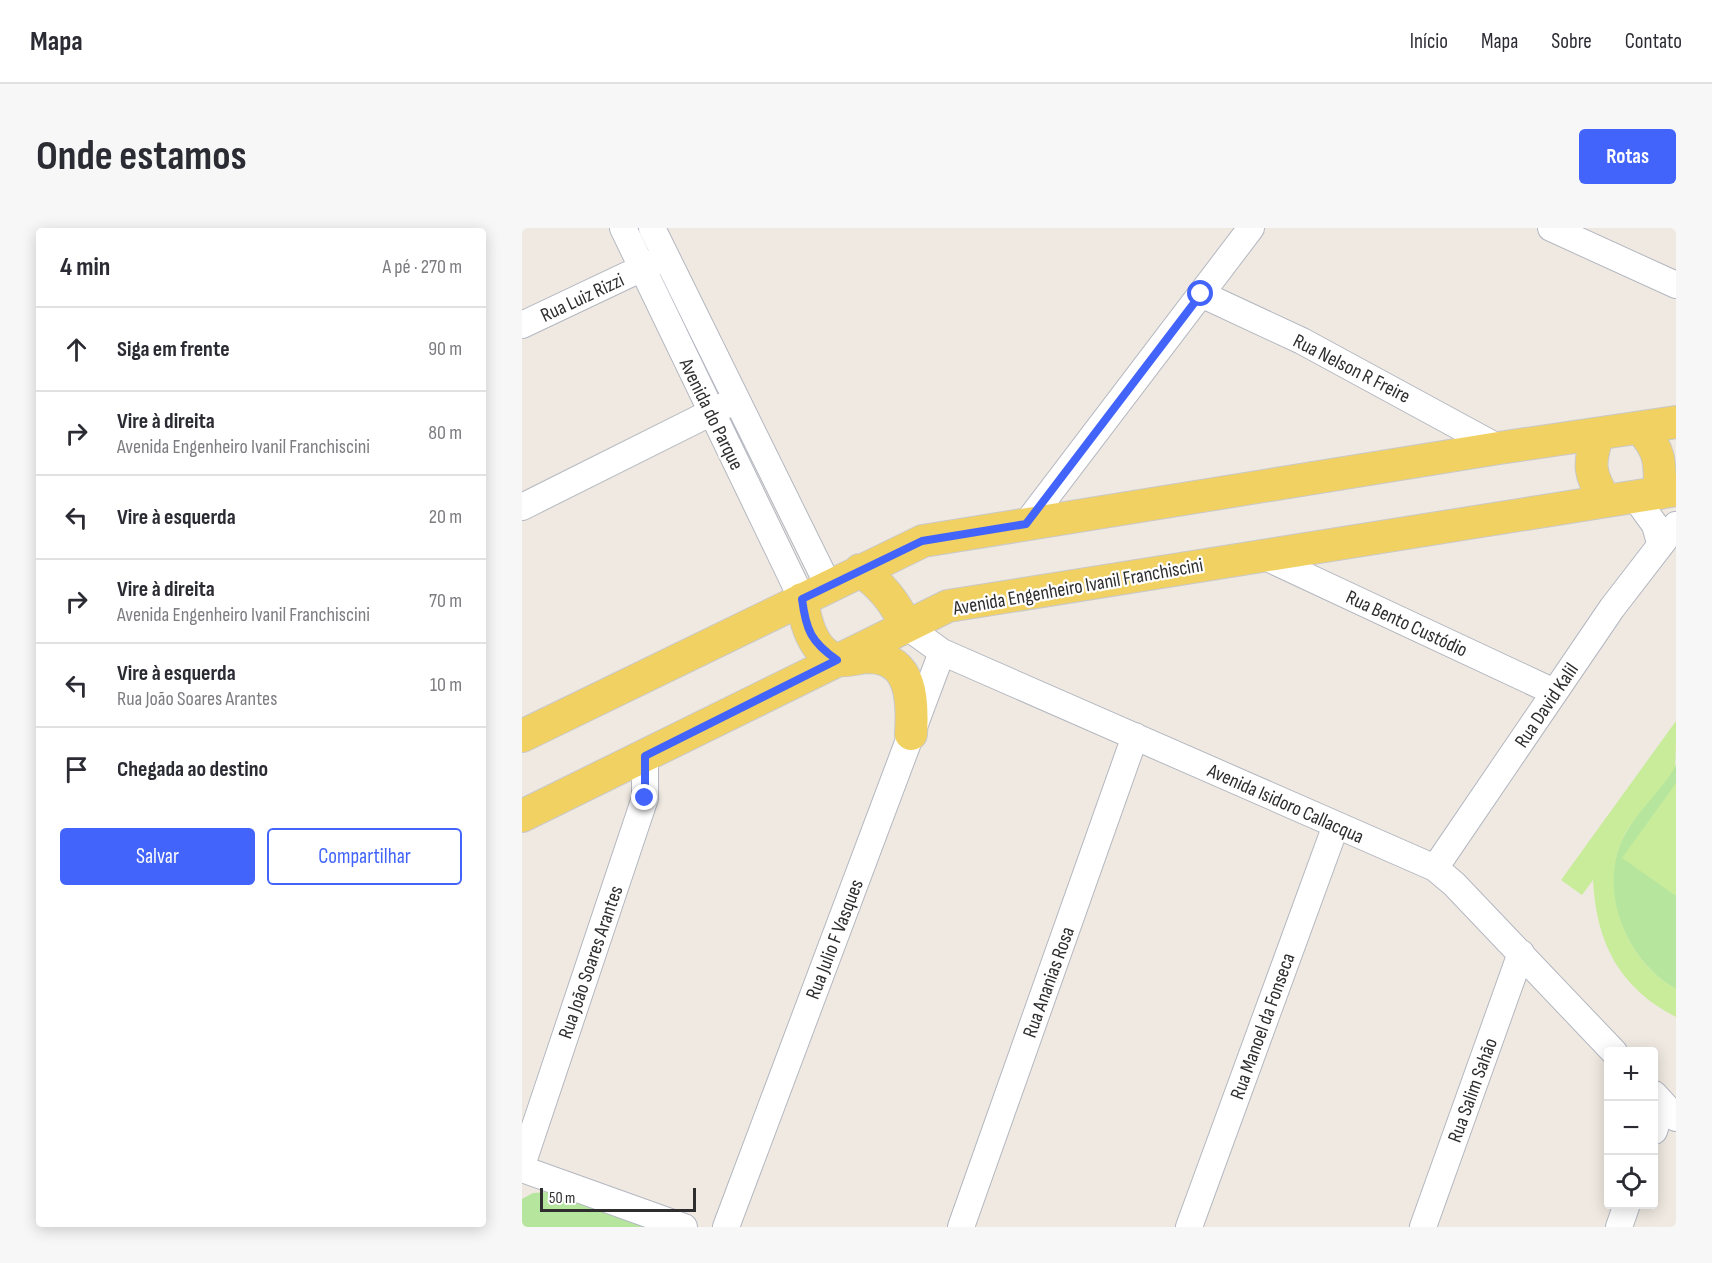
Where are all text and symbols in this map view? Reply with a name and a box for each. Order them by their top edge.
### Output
text: Mapa [30,25,83,58]
text: Início [1410,29,1448,54]
text: Mapa [1481,29,1518,54]
text: Sobre [1551,29,1592,54]
text: Contato [1625,29,1682,54]
button: Rotas [1579,129,1676,184]
text: Onde estamos [36,131,247,182]
text: 4 min [60,252,110,283]
text: A pé · 270 m [382,255,462,279]
street label: Rua Luiz Rizzi [537,268,628,328]
route start [1187,280,1213,306]
street label: Rua Nelson R Freire [1289,329,1414,409]
icon: ahead [60,333,93,366]
text: Siga em frente [117,336,230,363]
text: 90 m [428,337,462,361]
street label: Avenida do Parque [673,354,748,474]
text: Vire à direita [117,408,215,435]
icon: right [60,417,93,450]
text: 80 m [428,421,462,445]
text: Avenida Engenheiro Ivanil Franchiscini [117,435,370,459]
icon: left [60,501,93,534]
text: Vire à esquerda [117,504,236,531]
text: 20 m [429,505,462,529]
street label: Avenida Engenheiro Ivanil Franchiscini [951,553,1205,621]
text: Vire à direita [117,576,215,603]
icon: right [60,585,93,618]
street label: Rua Bento Custódio [1342,585,1471,663]
text: 70 m [429,589,462,613]
text: Avenida Engenheiro Ivanil Franchiscini [117,603,370,627]
street label: Rua David Kalil [1510,659,1584,752]
text: Vire à esquerda [117,660,236,687]
icon: left [60,669,93,702]
text: 10 m [430,673,462,697]
text: Rua João Soares Arantes [117,687,277,711]
icon: arrive [60,753,93,786]
text: Chegada ao destino [117,756,268,783]
street label: Avenida Isidoro Callacqua [1203,758,1367,849]
route end [631,784,657,810]
button: Salvar [60,828,255,885]
button: Compartilhar [267,828,462,885]
street label: Rua Julio F Vasques [801,876,869,1003]
street label: Rua João Soares Arantes [554,883,628,1042]
street label: Rua Ananias Rosa [1018,924,1080,1041]
street label: Rua Manoel da Fonseca [1225,950,1301,1103]
street label: Rua Salim Sahão [1443,1035,1503,1146]
map controls [1604,1047,1658,1209]
button: + [1604,1047,1658,1101]
button: − [1604,1101,1658,1155]
button: locate [1604,1155,1658,1209]
scale bar [540,1185,696,1212]
text: 50 m [549,1189,575,1208]

